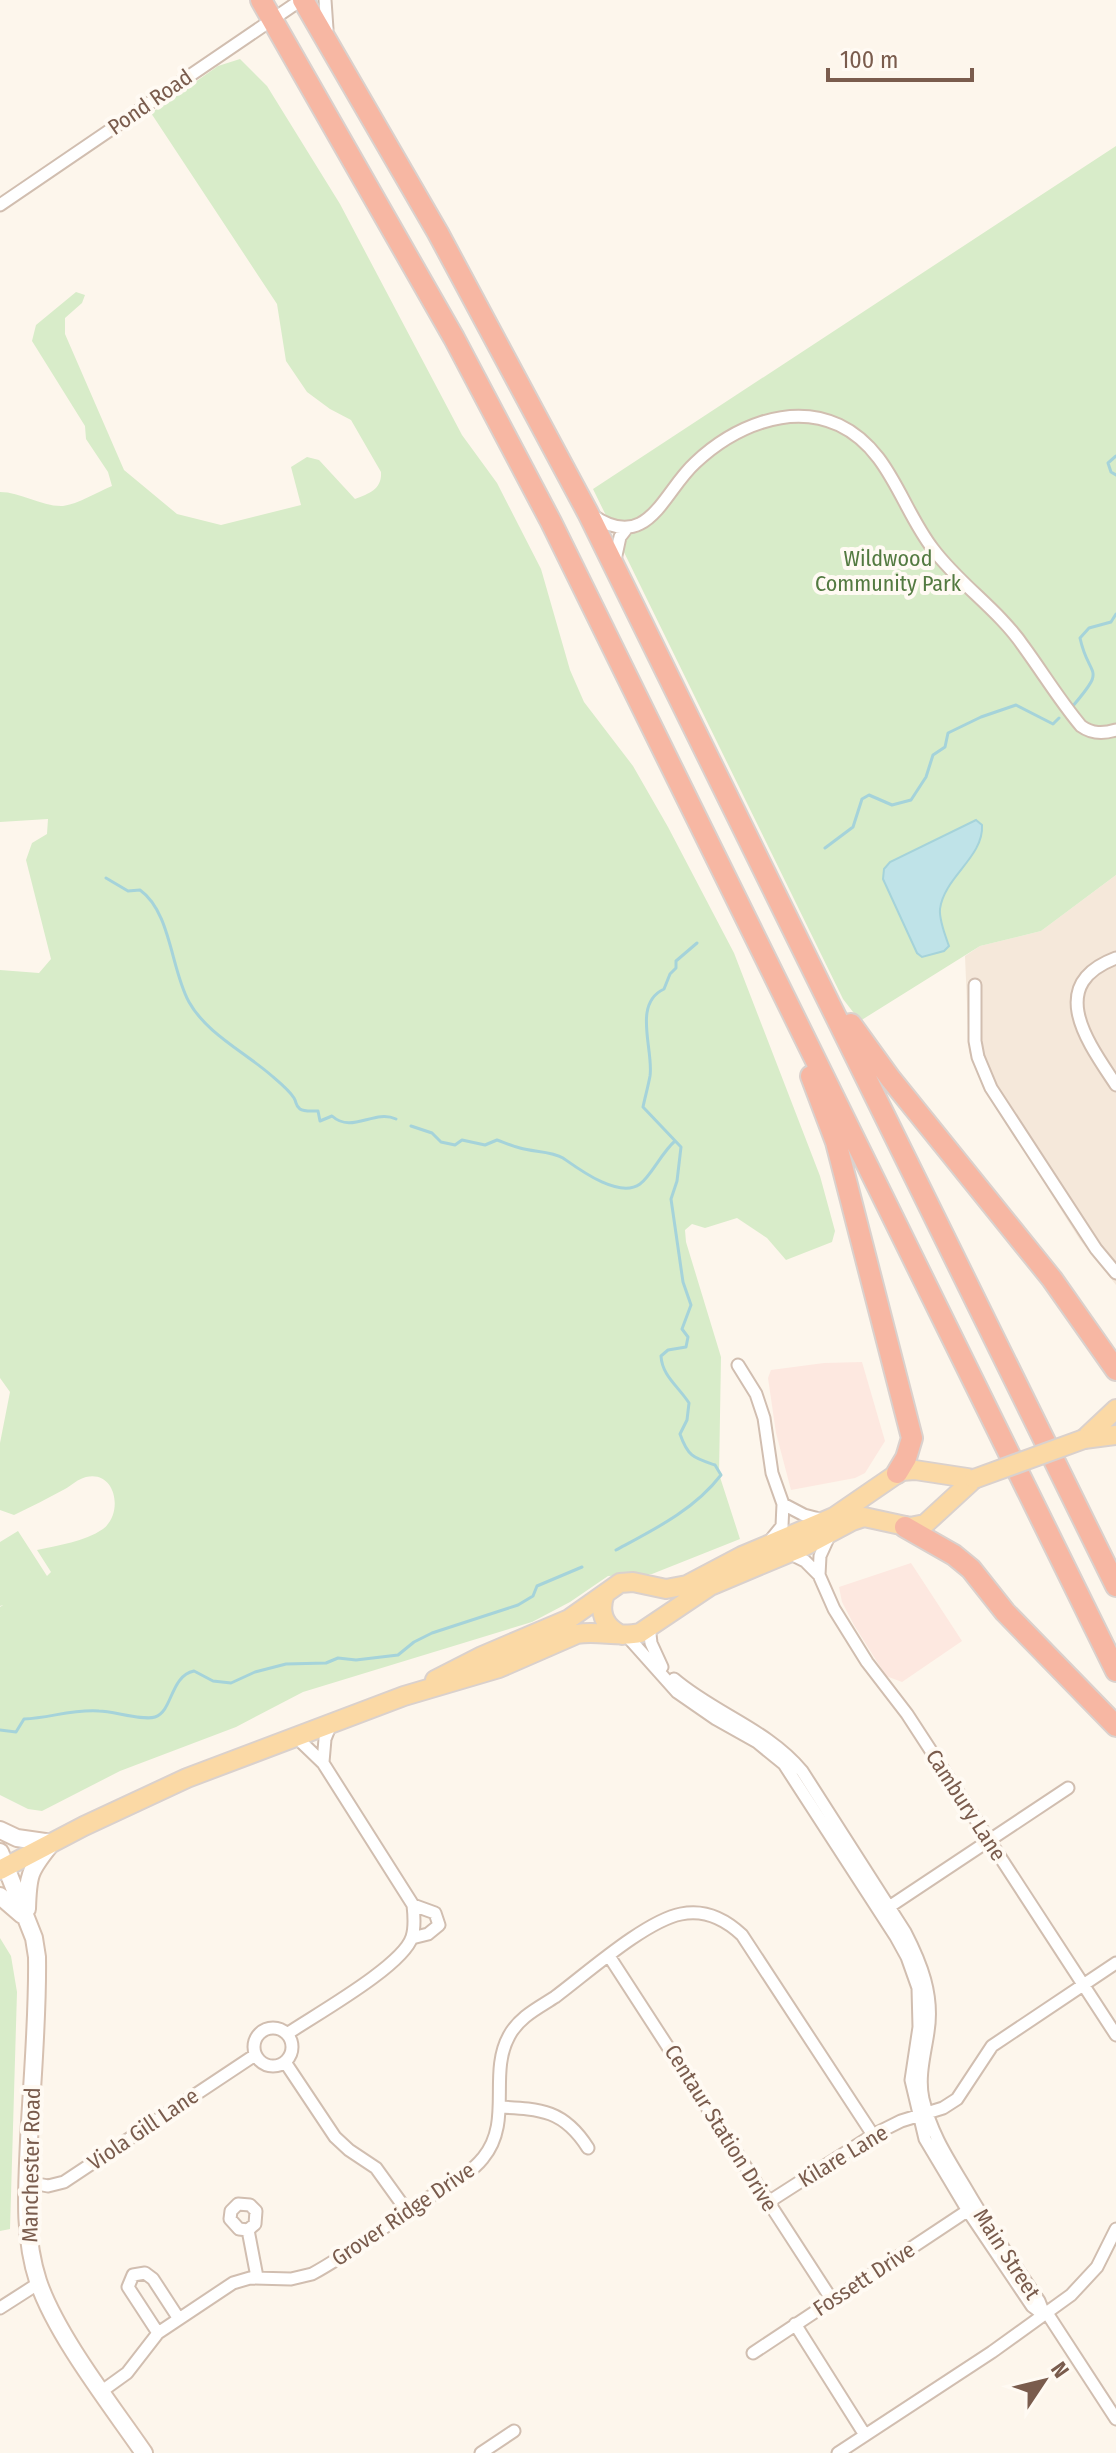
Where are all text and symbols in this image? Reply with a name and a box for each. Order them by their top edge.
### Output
scale bar [828,32,972,82]
text: 100 m [840,46,898,74]
street label: Pond Road [103,63,197,141]
park label: Wildwood Community Park [815,545,962,597]
street label: Cambury Lane [920,1744,1012,1866]
street label: Centaur Station Drive [659,2040,783,2216]
street label: Viola Gill Lane [83,2082,203,2176]
street label: Manchester Road [16,2087,46,2243]
street label: Kilare Lane [793,2119,893,2193]
street label: Grover Ridge Drive [326,2156,480,2272]
street label: Main Street [968,2204,1047,2305]
street label: Fossett Drive [808,2236,920,2322]
north arrow [1004,2341,1084,2421]
text: N [1045,2357,1075,2383]

